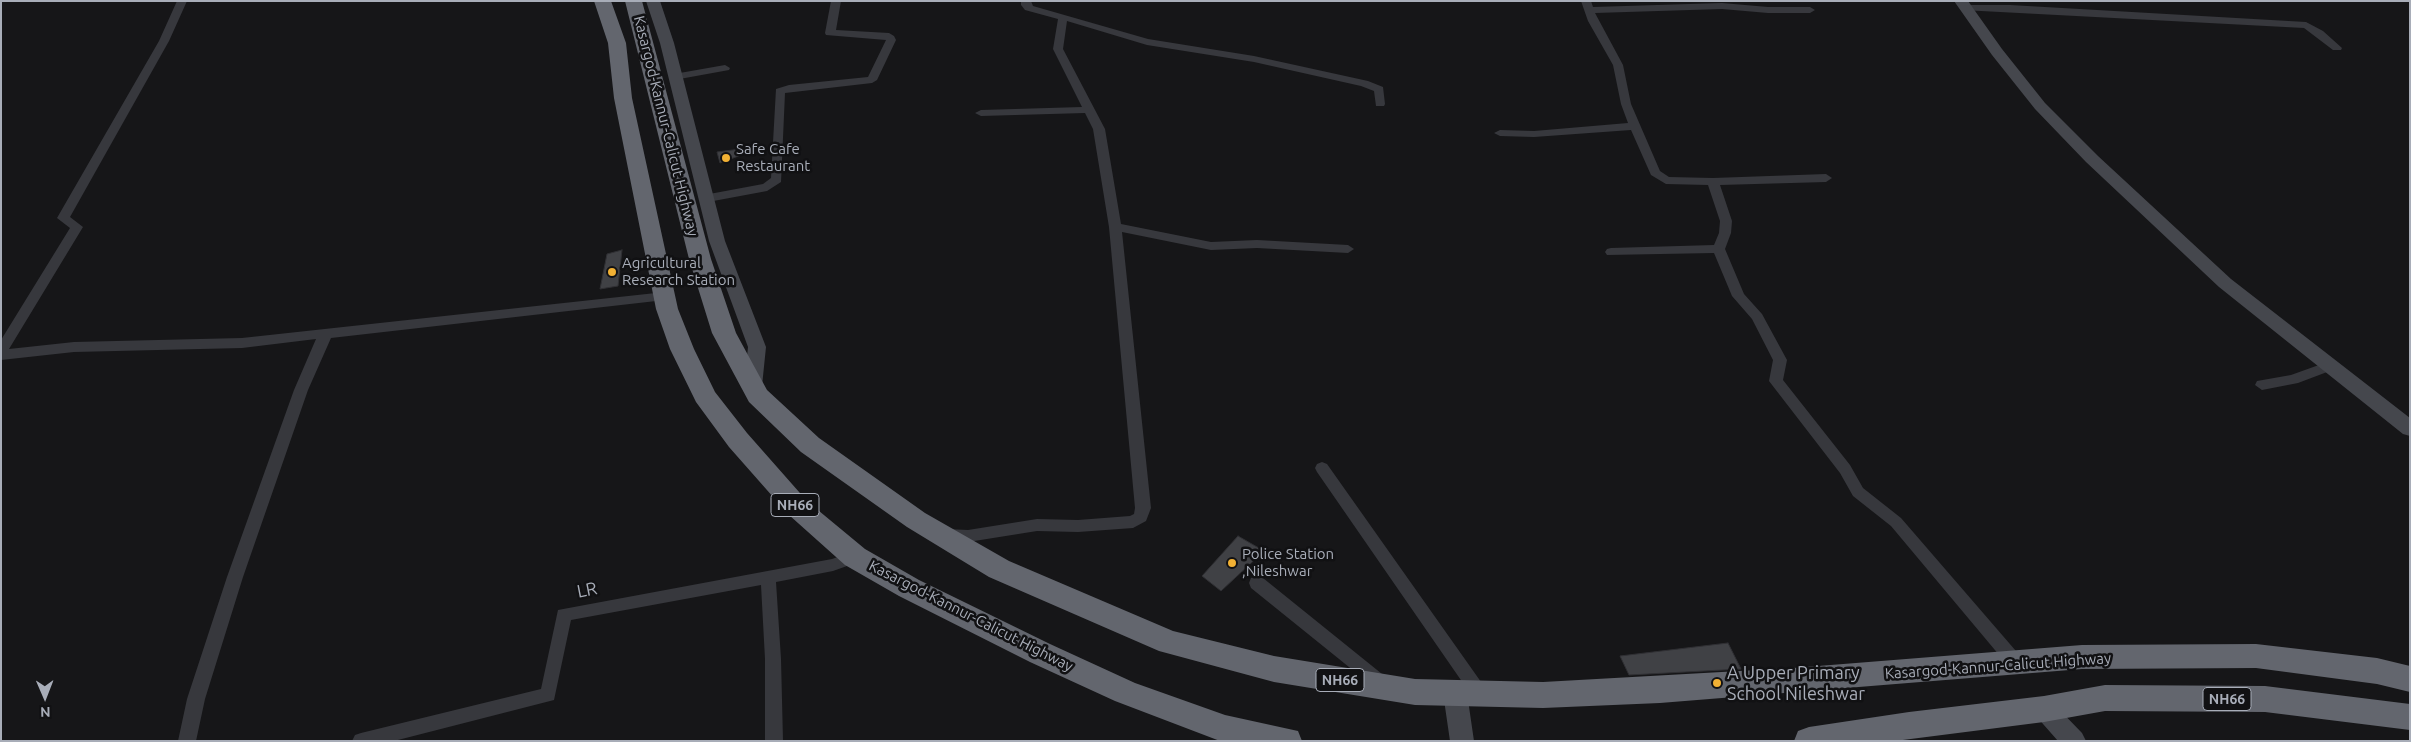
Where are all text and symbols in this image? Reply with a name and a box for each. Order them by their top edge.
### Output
street label: Kasargod-Kannur-Calicut Highway [630,14,702,238]
place label: Safe Cafe Restaurant [736,140,810,175]
marker: Safe Cafe Restaurant [720,152,732,164]
place label: Agricultural Research Station [622,254,735,289]
marker: Agricultural Research Station [606,266,618,278]
road number: NH66 [771,494,819,516]
place label: Police Station ,Nileshwar [1242,545,1334,580]
street label: Kasargod-Kannur-Calicut Highway [866,557,1076,675]
marker: Police Station ,Nileshwar [1226,557,1238,569]
street label: LR [575,577,599,603]
street label: Kasargod-Kannur-Calicut Highway [1884,649,2112,683]
place label: A Upper Primary School Nileshwar [1727,662,1865,704]
road number: NH66 [1316,668,1364,692]
north arrow [20,672,70,722]
marker: A Upper Primary School Nileshwar [1711,677,1723,689]
road number: NH66 [2203,688,2251,711]
text: N [40,704,51,720]

